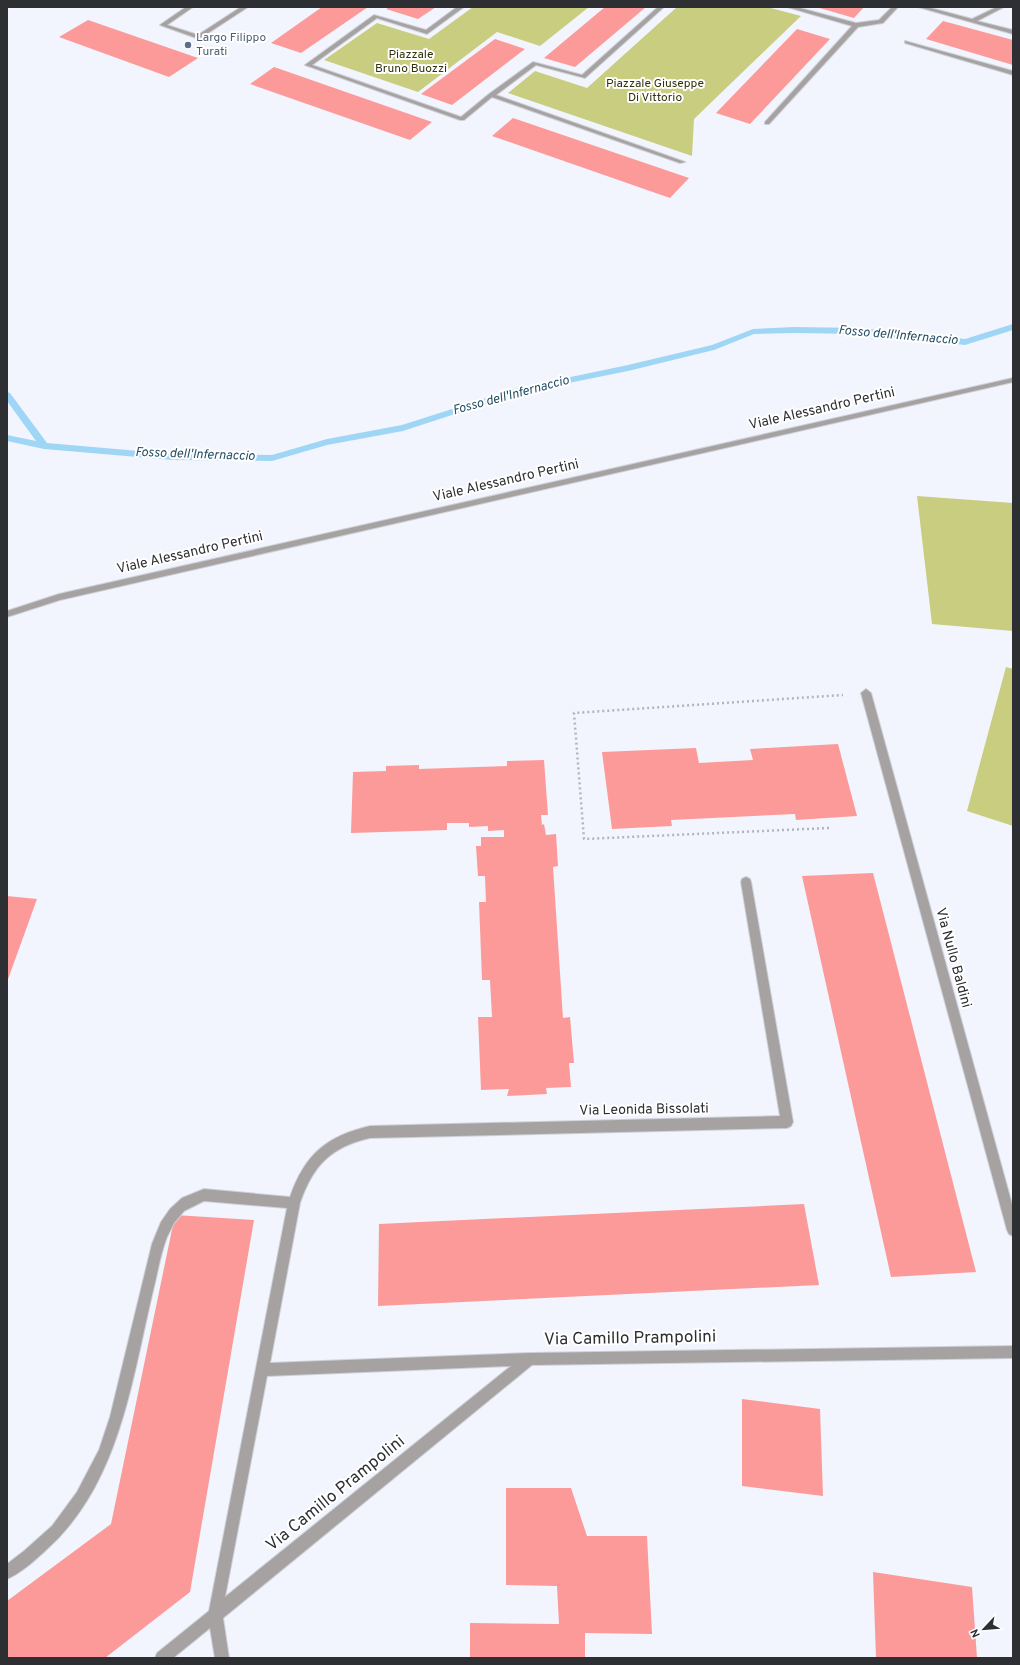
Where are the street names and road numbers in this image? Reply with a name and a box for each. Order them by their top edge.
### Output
street label: Viale Alessandro Pertini [747,384,897,434]
street label: Viale Alessandro Pertini [431,456,581,506]
street label: Viale Alessandro Pertini [115,528,265,578]
street label: Via Nullo Baldini [931,906,975,1010]
street label: Via Leonida Bissolati [579,1100,709,1120]
street label: Via Camillo Prampolini [544,1326,716,1352]
street label: Via Camillo Prampolini [262,1431,410,1557]

